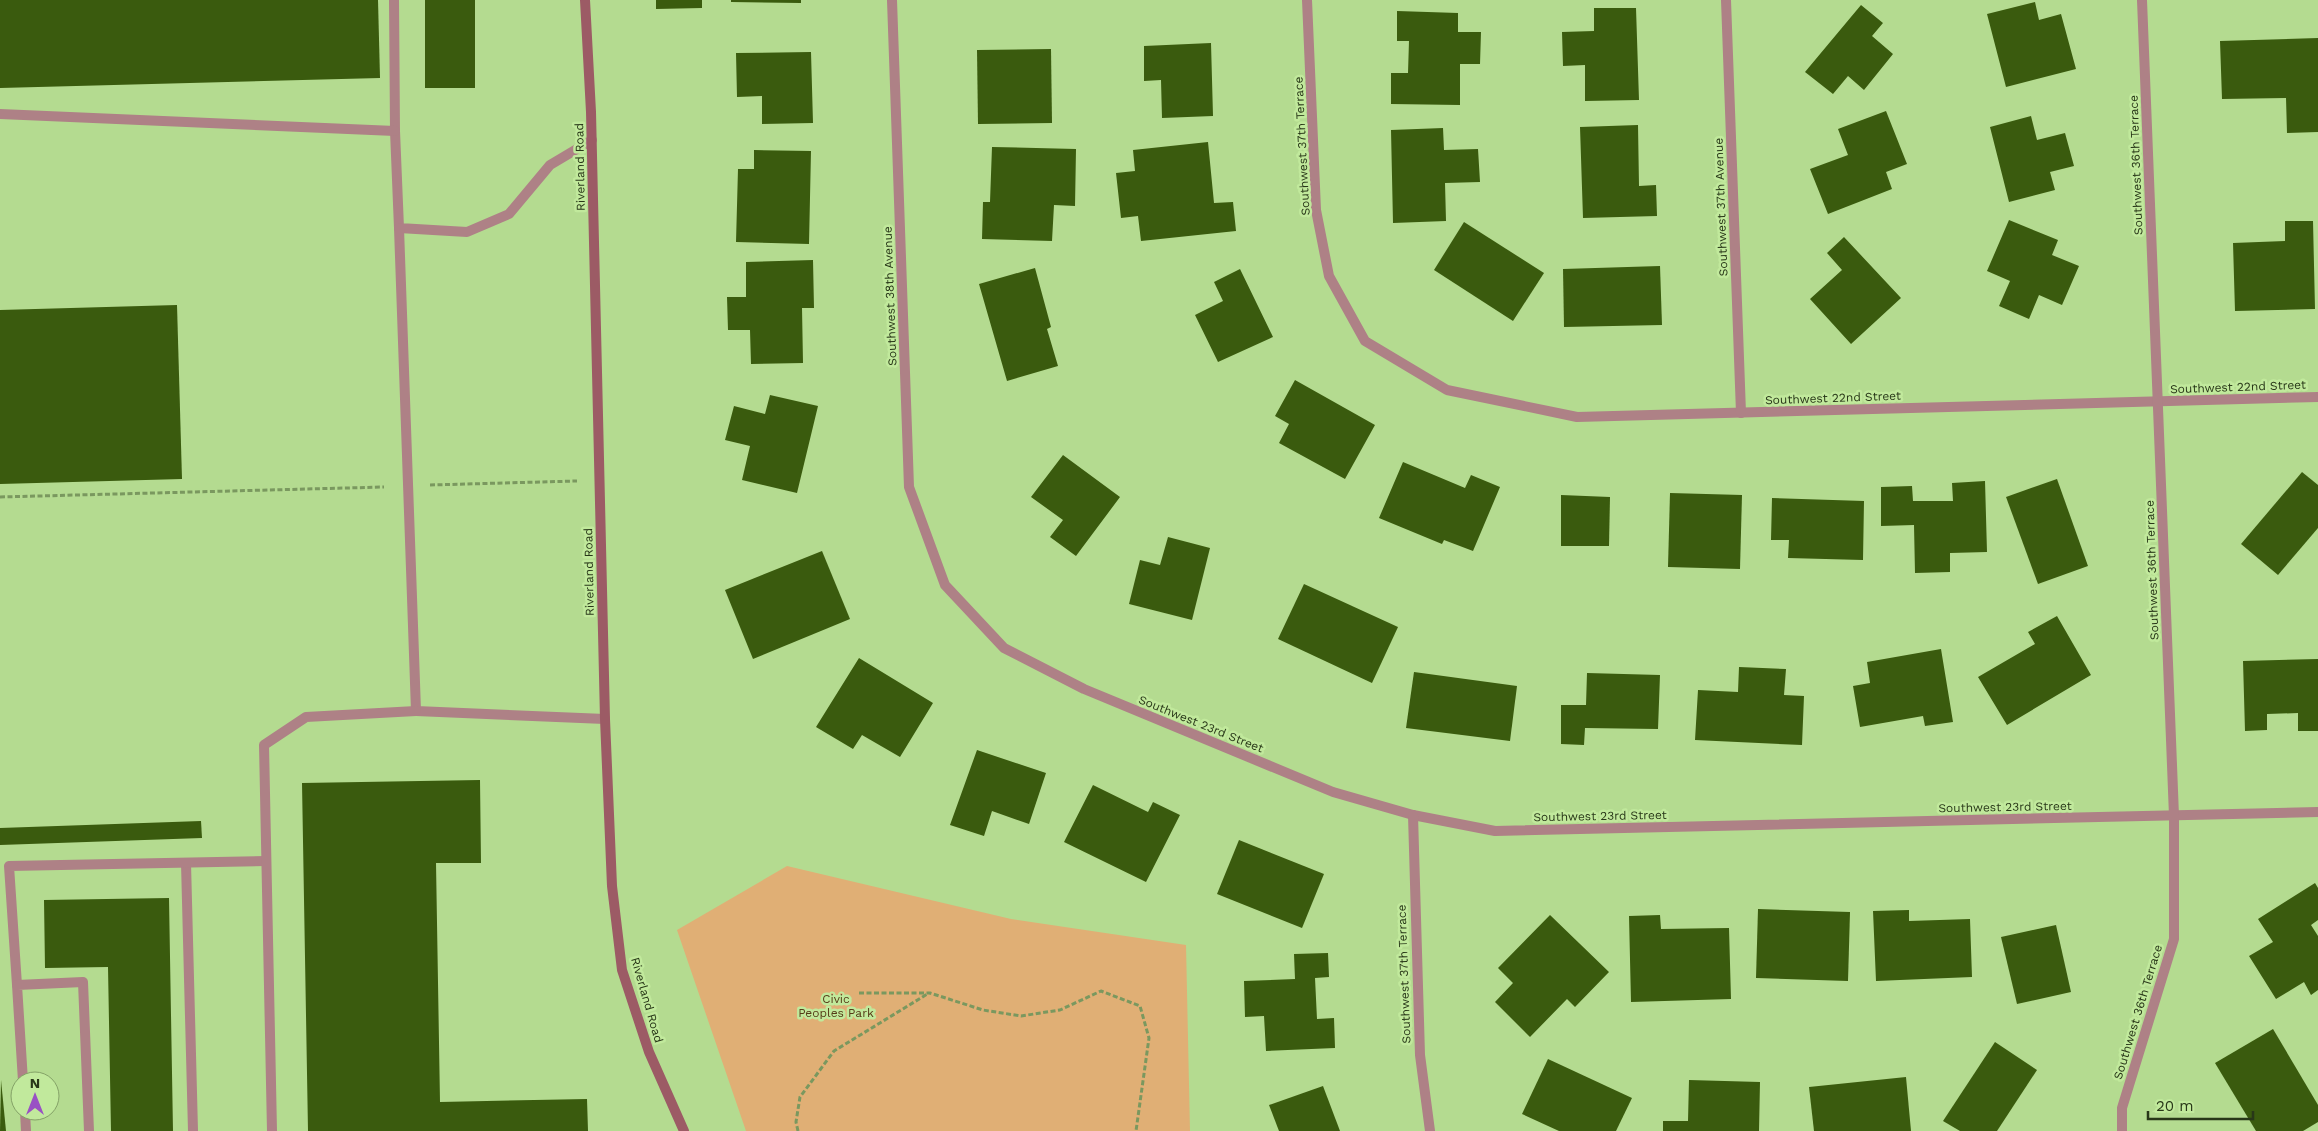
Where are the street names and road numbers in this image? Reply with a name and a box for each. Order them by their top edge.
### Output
street label: Southwest 37th Terrace [1291,76,1313,216]
street label: Southwest 36th Terrace [2127,95,2145,235]
street label: Riverland Road [572,123,588,211]
street label: Southwest 37th Avenue [1712,137,1730,277]
street label: Southwest 38th Avenue [881,226,899,366]
street label: Southwest 22nd Street [2170,378,2306,396]
street label: Southwest 22nd Street [1765,389,1901,407]
street label: Southwest 36th Terrace [2143,500,2161,640]
street label: Riverland Road [581,528,597,616]
street label: Southwest 23rd Street [1137,693,1265,755]
street label: Southwest 23rd Street [1938,799,2072,815]
street label: Southwest 23rd Street [1533,808,1667,824]
street label: Southwest 37th Terrace [1395,904,1413,1044]
street label: Southwest 36th Terrace [2111,943,2165,1081]
street label: Riverland Road [628,956,666,1044]

